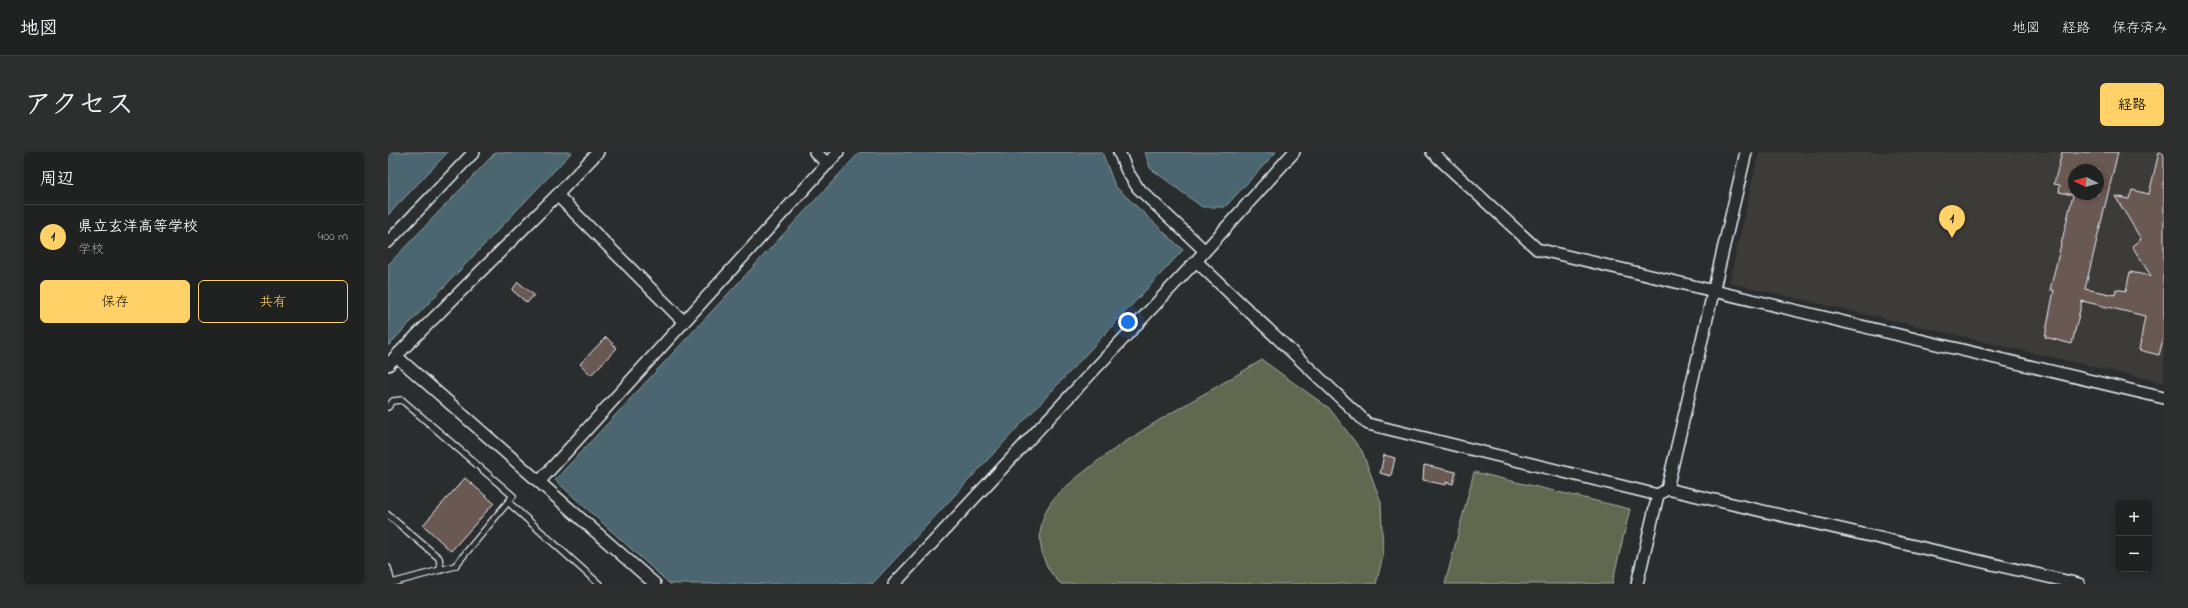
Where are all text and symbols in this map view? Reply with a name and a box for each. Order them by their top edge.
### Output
text: 地図 [20,16,58,43]
text: 地図 [2012,18,2040,39]
text: 経路 [2062,18,2090,39]
text: 保存済み [2112,18,2168,39]
button: 経路 [2100,83,2164,126]
text: アクセス [24,86,134,127]
north arrow [2068,164,2104,200]
text: 周辺 [40,167,74,192]
pin: 1 [1939,205,1965,238]
text: 県立玄洋高等学校 [78,216,198,238]
text: 1 [51,227,55,246]
text: 400 m [318,227,348,246]
text: 学校 [78,240,104,259]
button: 保存 [40,280,190,323]
button: 共有 [198,280,348,323]
your location [1118,312,1138,332]
map controls [2116,500,2152,572]
button: + [2116,500,2152,536]
button: − [2116,536,2152,572]

